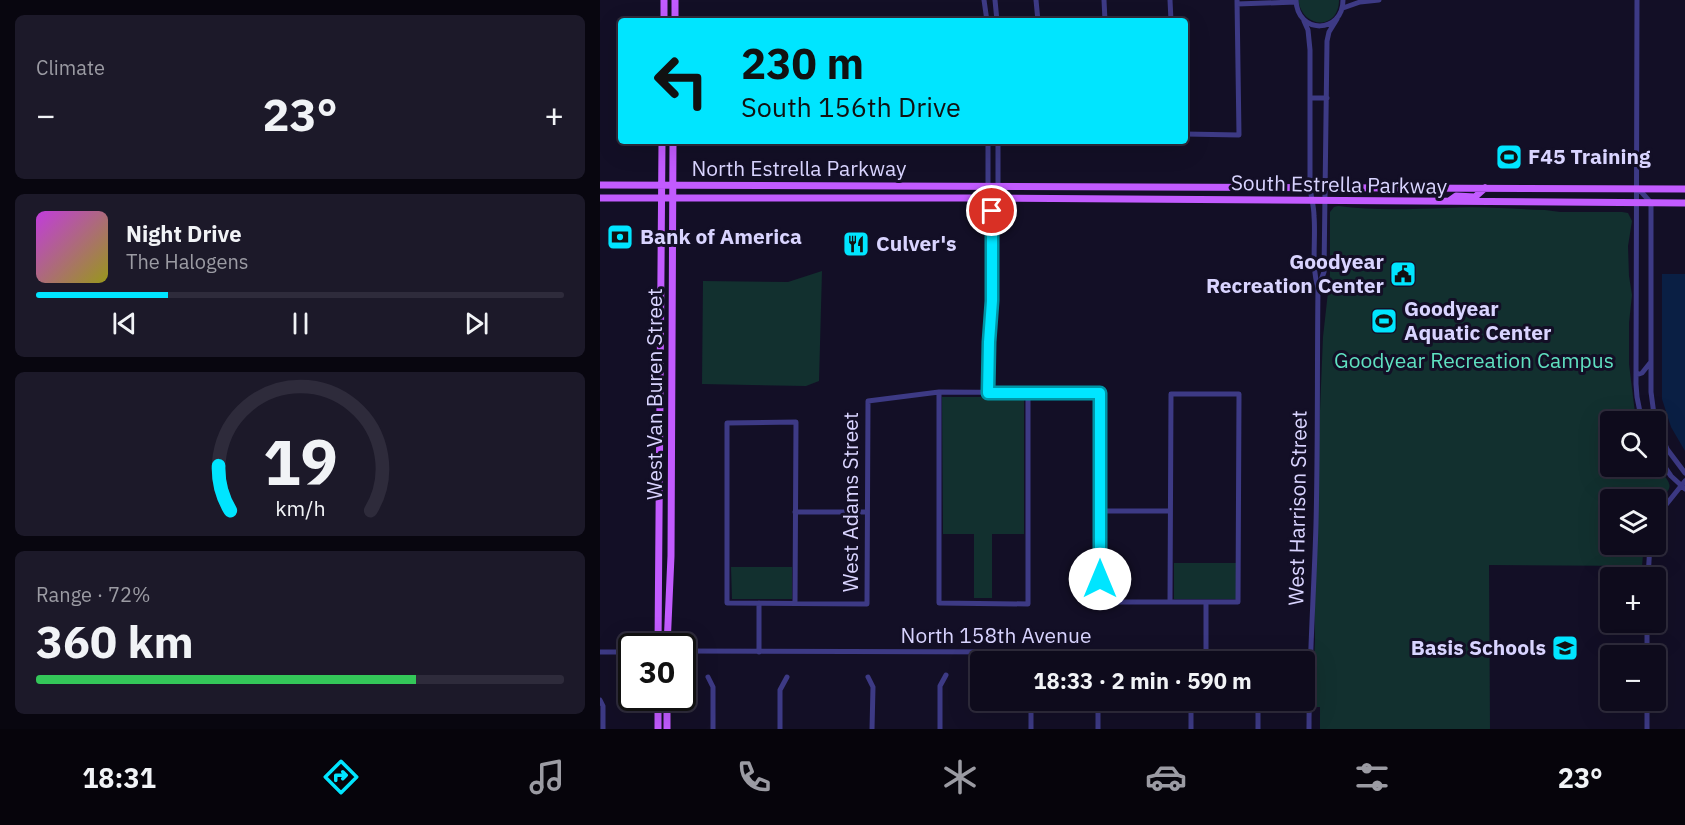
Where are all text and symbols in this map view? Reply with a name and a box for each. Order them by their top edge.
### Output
text: 230 m [741,36,864,91]
icon: left [642,42,720,120]
text: Climate [36,54,105,81]
text: 23° [262,85,338,143]
text: South 156th Drive [741,89,961,124]
text: − [36,93,56,136]
text: + [544,93,564,136]
sports icon: F45 Training [1494,142,1524,172]
place label: F45 Training [1528,142,1651,170]
street label: North Estrella Parkway [692,154,907,182]
street label: South Estrella Parkway [1231,168,1448,200]
pin [966,185,1017,236]
icon: arrive [975,194,1008,227]
text: Night Drive [126,219,242,248]
bank icon: Bank of America [605,222,635,252]
place label: Bank of America [640,222,802,250]
restaurant icon: Culver's [841,229,871,259]
place label: Culver's [876,229,957,257]
place label: Goodyear Recreation Center [1206,247,1385,299]
text: The Halogens [126,248,248,275]
public building icon: Goodyear Recreation Center [1388,259,1418,289]
street label: West Van Buren Street [640,288,668,500]
place label: Goodyear Aquatic Center [1404,294,1552,346]
sports icon: Goodyear Aquatic Center [1369,306,1399,336]
icon: previous [108,307,141,340]
icon: pause [284,307,317,340]
icon: next [460,307,493,340]
park label: Goodyear Recreation Campus [1334,346,1614,374]
street label: West Harrison Street [1281,410,1313,606]
map controls [1600,411,1666,711]
button: search [1600,411,1666,477]
street label: West Adams Street [836,412,864,592]
text: 19 [263,421,337,502]
button: layers [1600,489,1666,555]
text: km/h [275,494,325,522]
position arrow [1068,547,1132,611]
button: + [1600,567,1666,633]
text: Range · 72% [36,581,151,608]
text: 360 km [36,612,194,670]
street label: North 158th Avenue [901,621,1091,649]
speed limit sign: 30 [618,633,696,711]
place label: Basis Schools [1411,633,1546,661]
school or university icon: Basis Schools [1550,633,1580,663]
button: − [1600,645,1666,711]
text: 18:33 · 2 min · 590 m [1033,666,1252,695]
icon: directions [320,756,362,798]
icon: music [526,756,568,798]
icon: phone [733,756,775,798]
icon: climate [939,756,981,798]
icon: car [1145,756,1187,798]
icon: filters [1351,756,1393,798]
text: 18:31 [82,760,156,795]
text: 23° [1558,760,1603,795]

